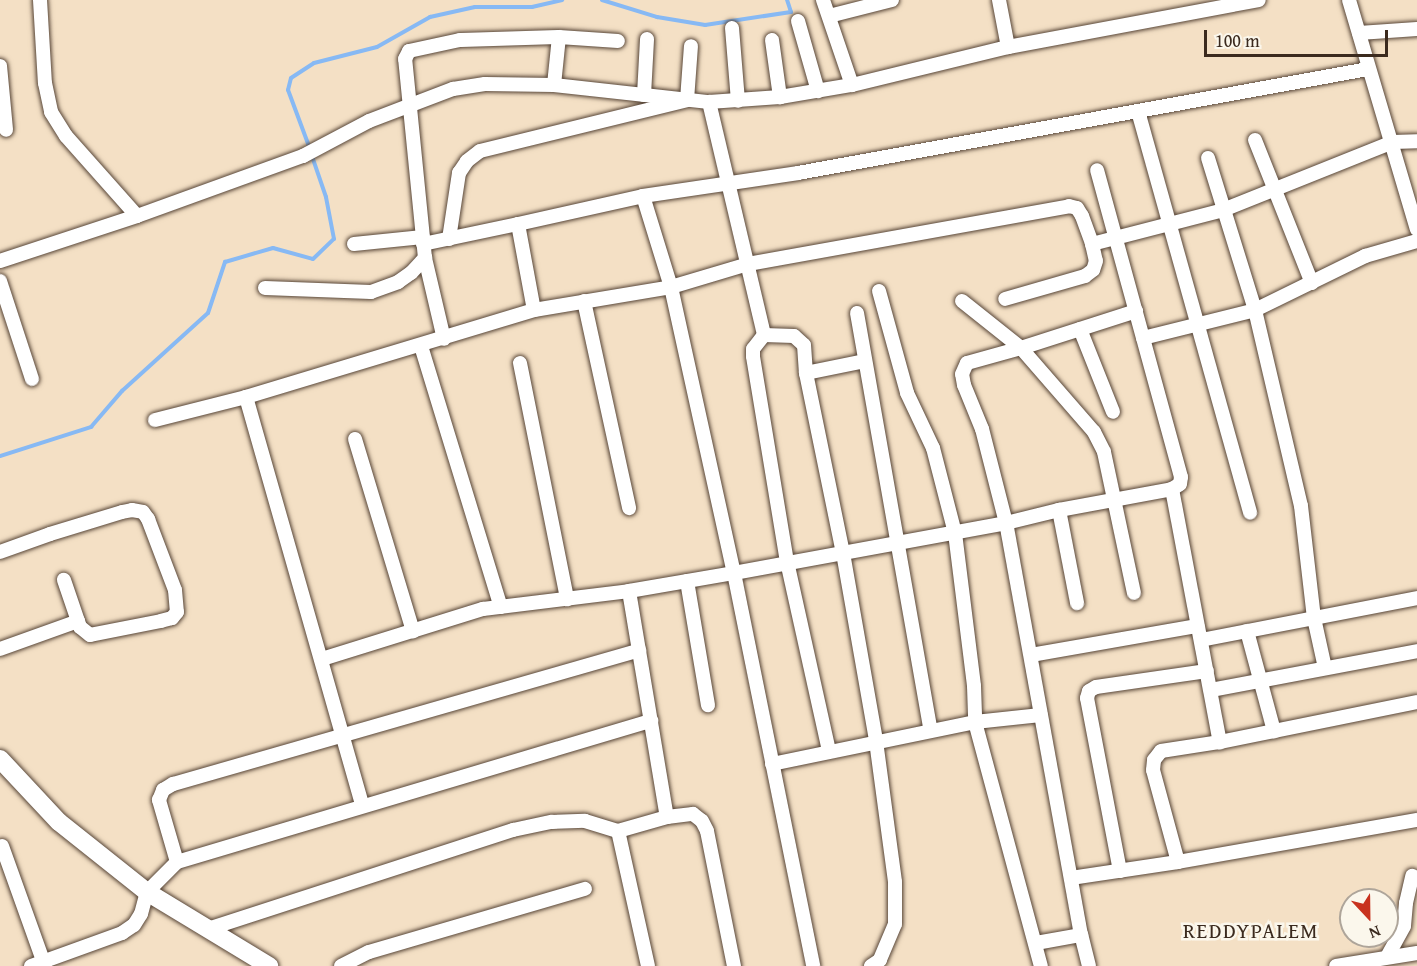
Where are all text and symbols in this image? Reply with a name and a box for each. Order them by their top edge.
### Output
scale bar [1207,18,1392,56]
text: 100 m [1215,27,1260,54]
north arrow [1339,888,1399,948]
district label: REDDYPALEM [1183,918,1319,944]
text: N [1366,920,1384,946]

